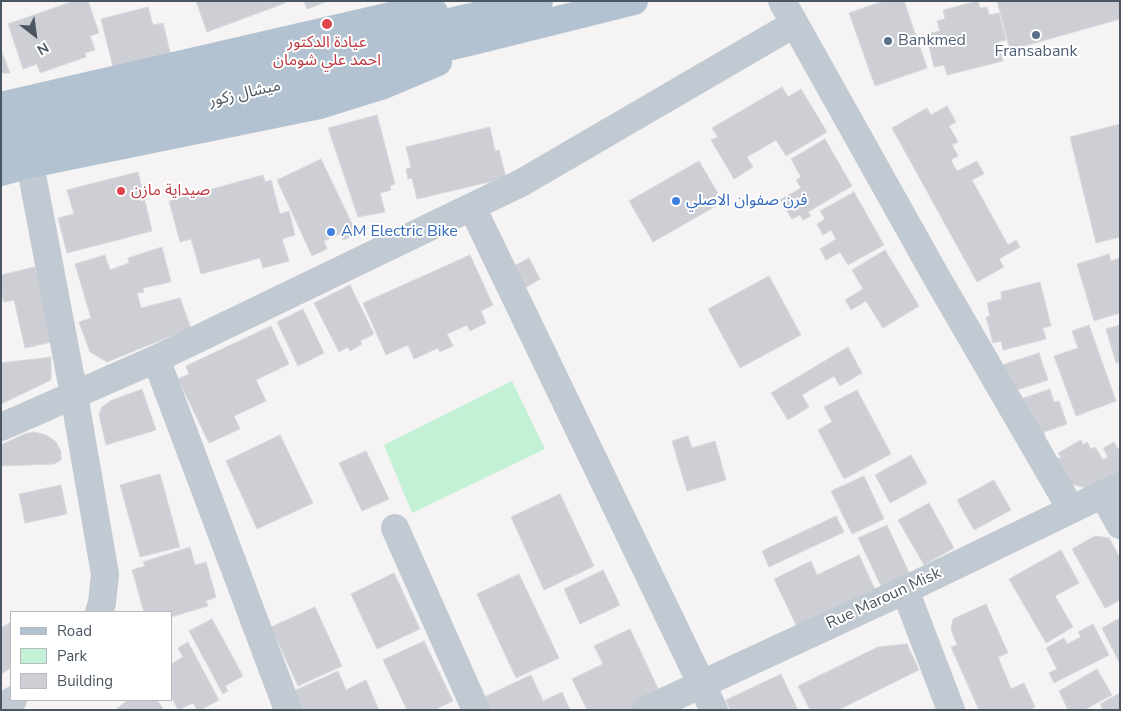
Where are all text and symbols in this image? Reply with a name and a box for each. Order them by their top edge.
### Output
north arrow [10,10,60,60]
marker: عيادة الدكتور احمد علي شومان [320,17,334,31]
marker: Fransabank [1030,29,1042,41]
place label: Bankmed [898,31,966,51]
place label: عيادة الدكتور احمد علي شومان [273,33,381,71]
marker: Bankmed [882,35,894,47]
text: N [33,38,52,59]
place label: Fransabank [995,42,1077,62]
street label: ميشال زكور [207,76,283,112]
place label: صيداية مازن [131,181,210,201]
marker: صيداية مازن [115,185,127,197]
place label: فرن صفوان الاصلي [686,191,808,211]
marker: فرن صفوان الاصلي [670,195,682,207]
place label: AM Electric Bike [341,222,458,242]
marker: AM Electric Bike [325,226,337,238]
street label: Rue Maroun Misk [824,564,944,634]
legend [10,611,172,701]
text: Road [57,621,92,641]
text: Park [57,646,87,666]
text: Building [57,671,113,691]

